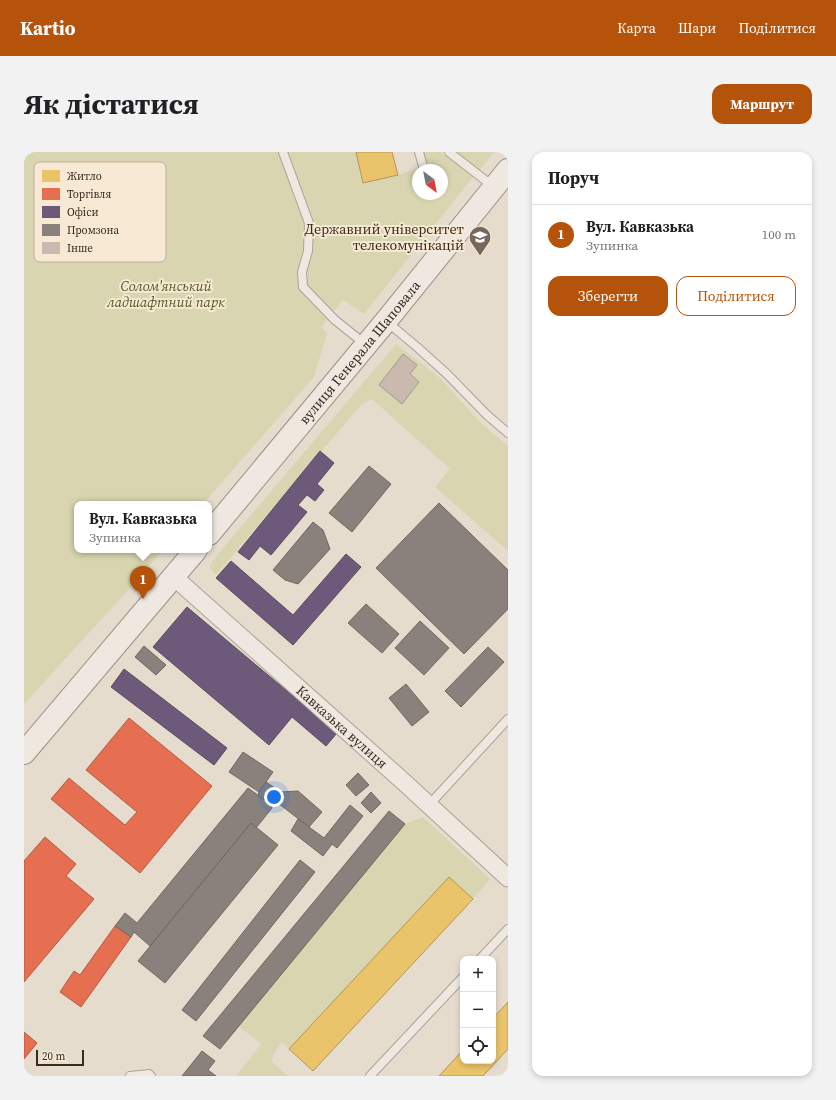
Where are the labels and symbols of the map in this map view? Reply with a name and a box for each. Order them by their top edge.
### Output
legend [34,162,166,262]
north arrow [412,164,448,200]
text: Житло [67,169,102,184]
text: Торгівля [67,187,111,202]
text: Офіси [67,205,99,220]
place label: Державний університет телекомунікацій [304,219,465,255]
text: Промзона [67,223,120,238]
school or university icon: Державний університет телекомунікацій [467,224,493,257]
text: Інше [67,241,93,256]
street label: вулиця Генерала Шаповала [294,275,426,429]
park label: Солом'янський ладшафтний парк [106,276,225,312]
pin: 1 [130,566,156,599]
street label: Кавказька вулиця [292,681,392,773]
your location [264,787,284,807]
scale bar [36,1048,84,1067]

